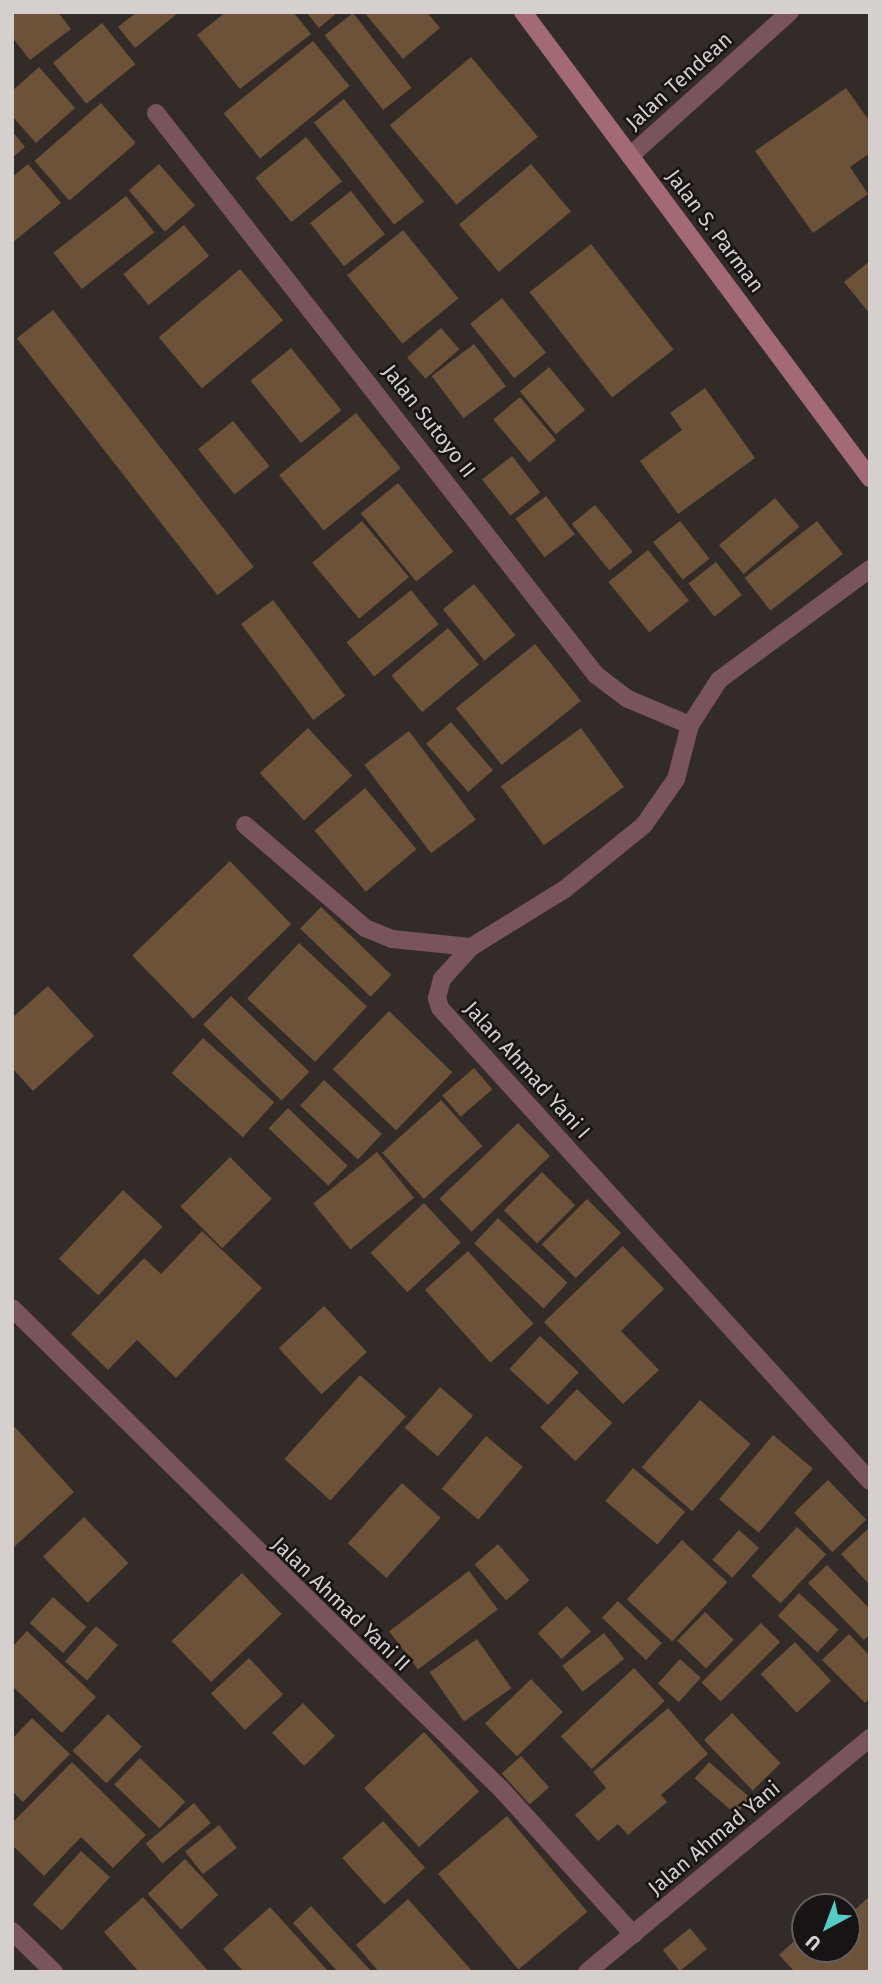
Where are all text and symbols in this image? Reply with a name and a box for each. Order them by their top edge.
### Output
street label: Jalan Tendean [621,27,737,135]
street label: Jalan S. Parman [661,165,769,297]
street label: Jalan Sutoyo II [377,359,481,483]
street label: Jalan Ahmad Yani I [459,996,595,1144]
street label: Jalan Ahmad Yani II [267,1532,415,1676]
street label: Jalan Ahmad Yani [643,1776,785,1900]
north arrow [791,1893,861,1963]
text: U [801,1930,825,1955]

